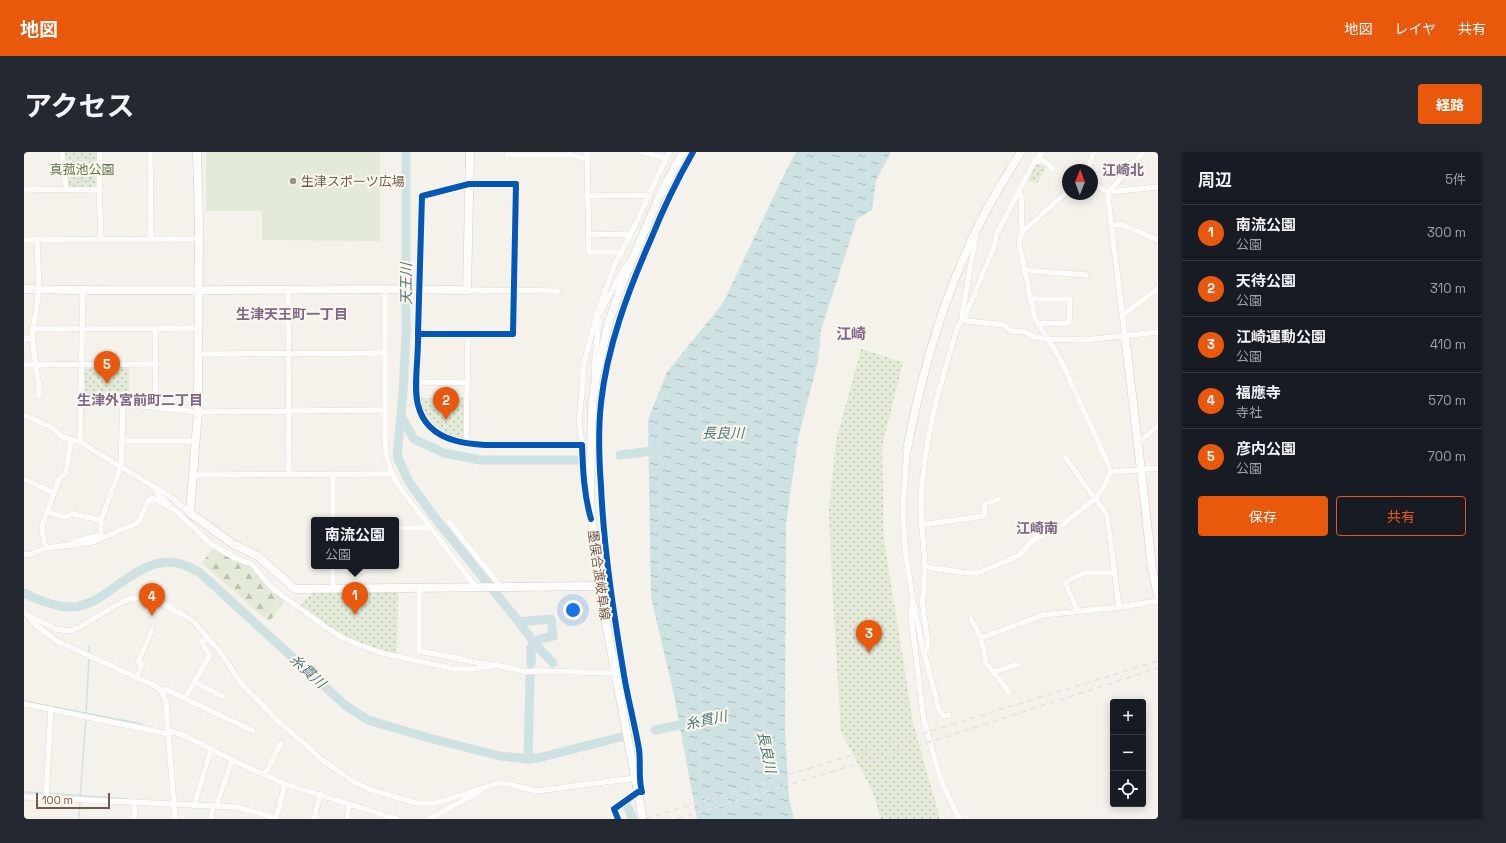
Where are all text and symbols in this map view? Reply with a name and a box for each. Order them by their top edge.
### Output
text: 地図 [20,17,58,42]
text: 地図 [1344,20,1372,38]
text: レイヤ [1394,20,1436,38]
text: 共有 [1458,20,1486,38]
button: 経路 [1418,84,1482,124]
text: アクセス [24,88,135,124]
park label: 真菰池公園 [49,161,115,178]
district label: 江崎北 [1102,161,1144,179]
north arrow [1062,164,1098,200]
text: 周辺 [1198,169,1232,191]
text: 5件 [1445,171,1466,188]
place label: 生津スポーツ広場 [301,173,405,190]
marker: 生津スポーツ広場 [288,176,298,186]
text: 南流公園 [1236,215,1296,234]
text: 1 [1208,224,1214,241]
text: 300 m [1427,224,1466,241]
text: 公園 [1236,236,1262,253]
water label: 天王川 [397,261,415,305]
text: 天待公園 [1236,271,1296,290]
text: 2 [1207,280,1215,297]
text: 310 m [1430,280,1466,297]
text: 公園 [1236,292,1262,309]
district label: 生津天王町一丁目 [236,305,348,323]
district label: 江崎 [836,324,866,343]
text: 江崎運動公園 [1236,327,1326,346]
text: 3 [1207,336,1215,353]
text: 410 m [1430,336,1466,353]
text: 公園 [1236,348,1262,365]
pin: 5 [94,351,120,384]
text: 福應寺 [1236,383,1281,402]
pin: 2 [433,387,459,420]
district label: 生津外宮前町二丁目 [77,391,203,409]
text: 4 [1207,392,1215,409]
text: 570 m [1428,392,1466,409]
text: 寺社 [1236,404,1262,421]
water label: 長良川 [702,424,746,442]
text: 彦内公園 [1236,439,1296,458]
text: 5 [1207,448,1215,465]
text: 700 m [1428,448,1466,465]
text: 公園 [1236,460,1262,477]
button: 保存 [1198,496,1328,536]
button: 共有 [1336,496,1466,536]
popup [311,517,399,569]
district label: 江崎南 [1016,519,1058,537]
text: 南流公園 [325,525,385,544]
street label: 墨俣合渡岐阜線 [584,529,614,621]
text: 公園 [325,546,351,563]
pin: 1 [342,582,368,615]
pin: 4 [139,583,165,616]
your location [563,600,583,620]
pin: 3 [856,620,882,653]
water label: 糸貫川 [286,650,331,693]
map controls [1110,699,1146,807]
button: + [1110,699,1146,735]
water label: 糸貫川 [684,706,730,733]
water label: 長良川 [754,730,781,776]
button: − [1110,735,1146,771]
button: locate [1110,771,1146,807]
scale bar [36,791,110,810]
text: 100 m [42,793,73,807]

